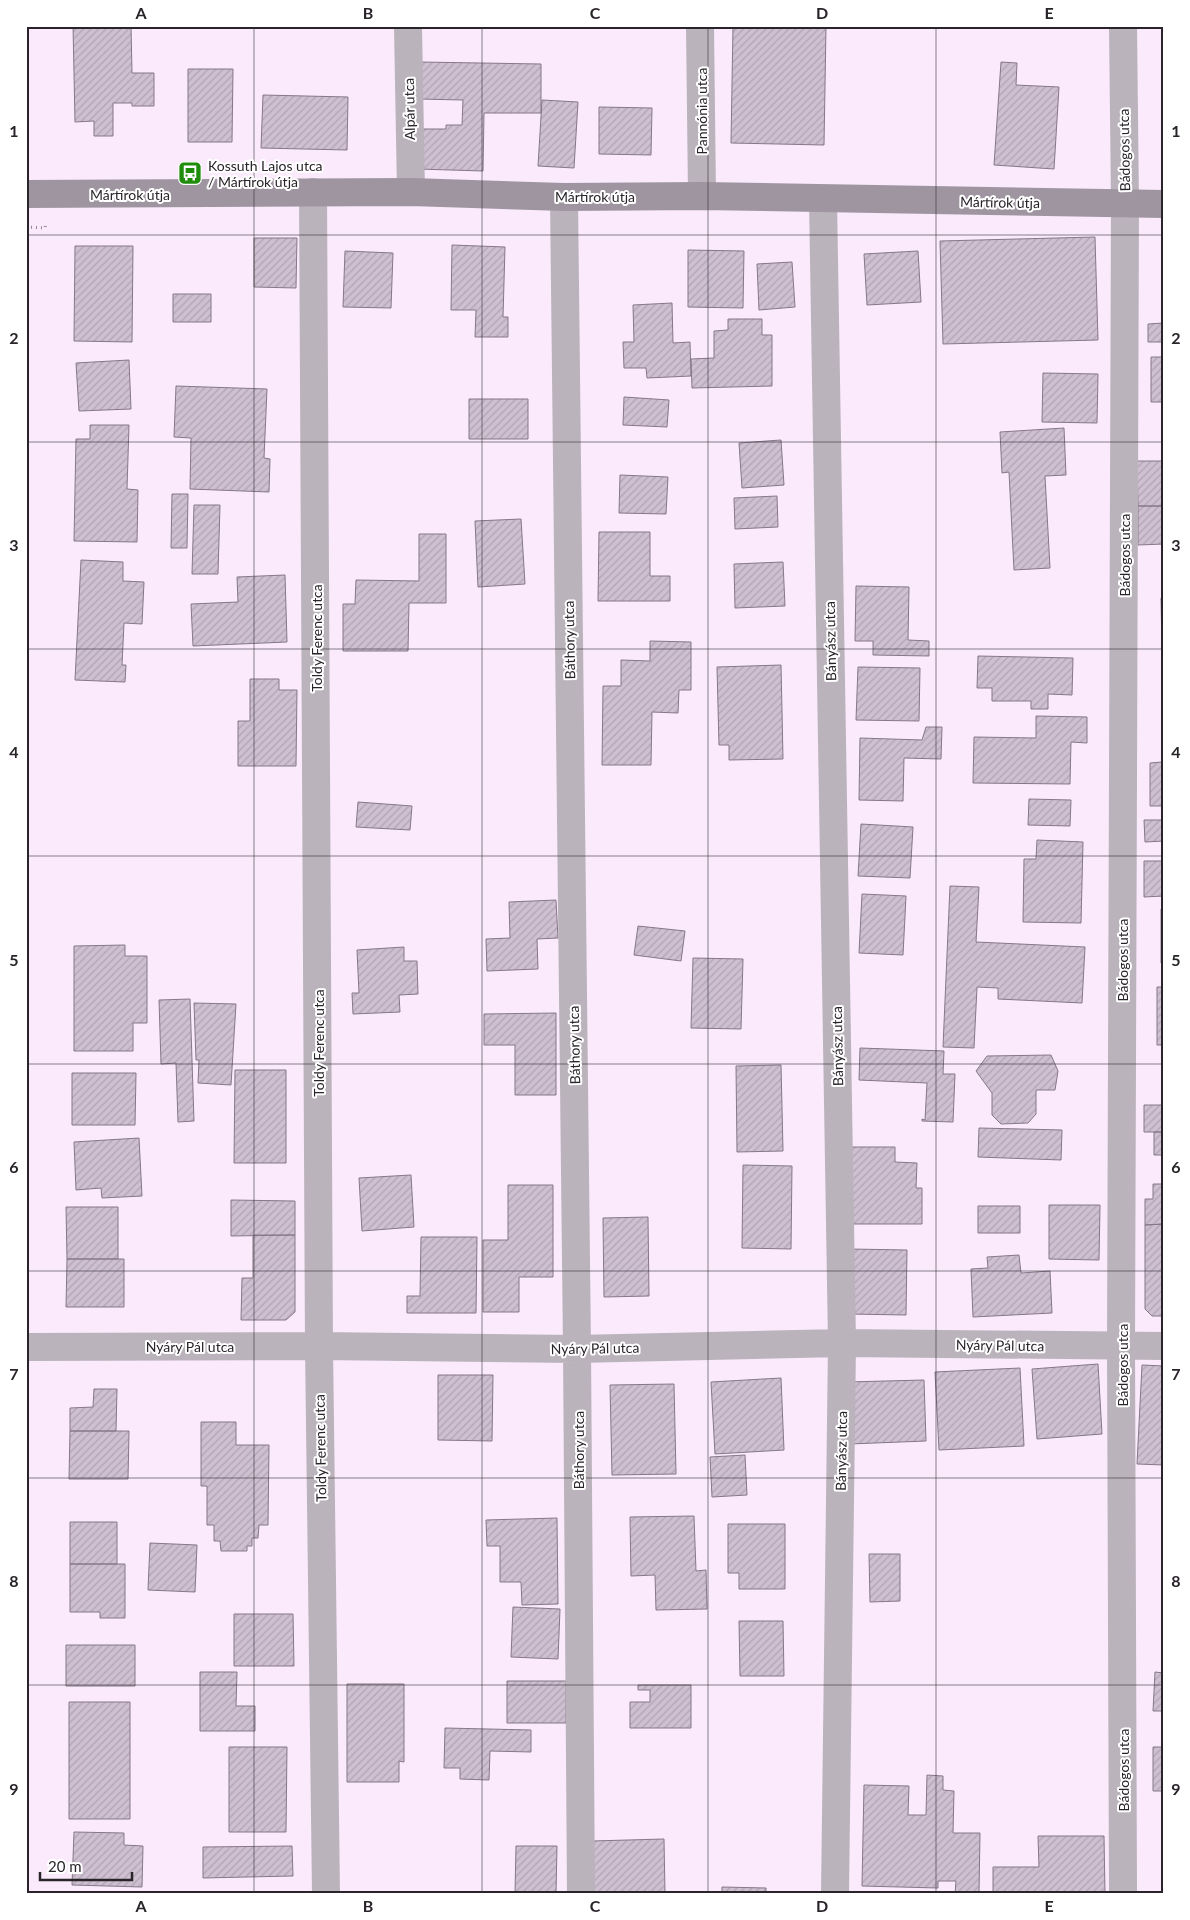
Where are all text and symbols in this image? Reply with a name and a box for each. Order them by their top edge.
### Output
text: A [134,3,147,22]
text: B [363,3,373,22]
text: C [590,3,601,22]
text: D [816,3,828,22]
text: E [1044,3,1054,22]
street label: Pannónia utca [693,68,710,154]
street label: Alpár utca [400,78,418,140]
street label: Bádogos utca [1115,108,1133,192]
text: 1 [9,121,19,140]
text: 1 [1171,121,1181,140]
place label: Kossuth Lajos utca / Mártírok útja [208,157,323,190]
bus stop icon: Kossuth Lajos utca / Mártírok útja [177,160,203,186]
street label: Mártírok útja [90,186,170,203]
street label: Mártírok útja [555,188,635,205]
street label: Mártírok útja [960,193,1040,211]
text: 2 [9,328,19,347]
text: 2 [1171,328,1181,347]
street label: Bádogos utca [1116,514,1133,596]
text: 3 [9,535,19,554]
text: 3 [1171,535,1181,554]
street label: Toldy Ferenc utca [308,584,325,692]
street label: Báthory utca [560,601,578,679]
street label: Bányász utca [821,601,839,681]
text: 4 [9,742,19,761]
text: 4 [1171,742,1181,761]
street label: Bádogos utca [1114,919,1131,1001]
text: 5 [9,950,19,969]
text: 5 [1171,950,1181,969]
street label: Toldy Ferenc utca [310,989,327,1097]
street label: Báthory utca [565,1006,583,1084]
street label: Bányász utca [828,1006,846,1086]
text: 6 [9,1157,19,1176]
text: 6 [1171,1157,1181,1176]
street label: Bádogos utca [1114,1324,1131,1406]
street label: Nyáry Pál utca [956,1336,1044,1354]
street label: Nyáry Pál utca [146,1338,234,1355]
street label: Nyáry Pál utca [551,1339,639,1357]
text: 7 [9,1364,19,1383]
text: 7 [1171,1364,1181,1383]
street label: Toldy Ferenc utca [311,1394,329,1502]
street label: Báthory utca [570,1411,587,1489]
street label: Bányász utca [832,1411,850,1491]
text: 8 [9,1571,19,1590]
text: 8 [1171,1571,1181,1590]
street label: Bádogos utca [1115,1729,1132,1811]
text: 9 [9,1779,19,1798]
text: 9 [1171,1779,1181,1798]
scale bar [40,1850,132,1882]
text: 20 m [48,1857,82,1875]
text: A [134,1896,147,1915]
text: B [363,1896,373,1915]
text: C [590,1896,601,1915]
text: D [816,1896,828,1915]
text: E [1044,1896,1054,1915]

